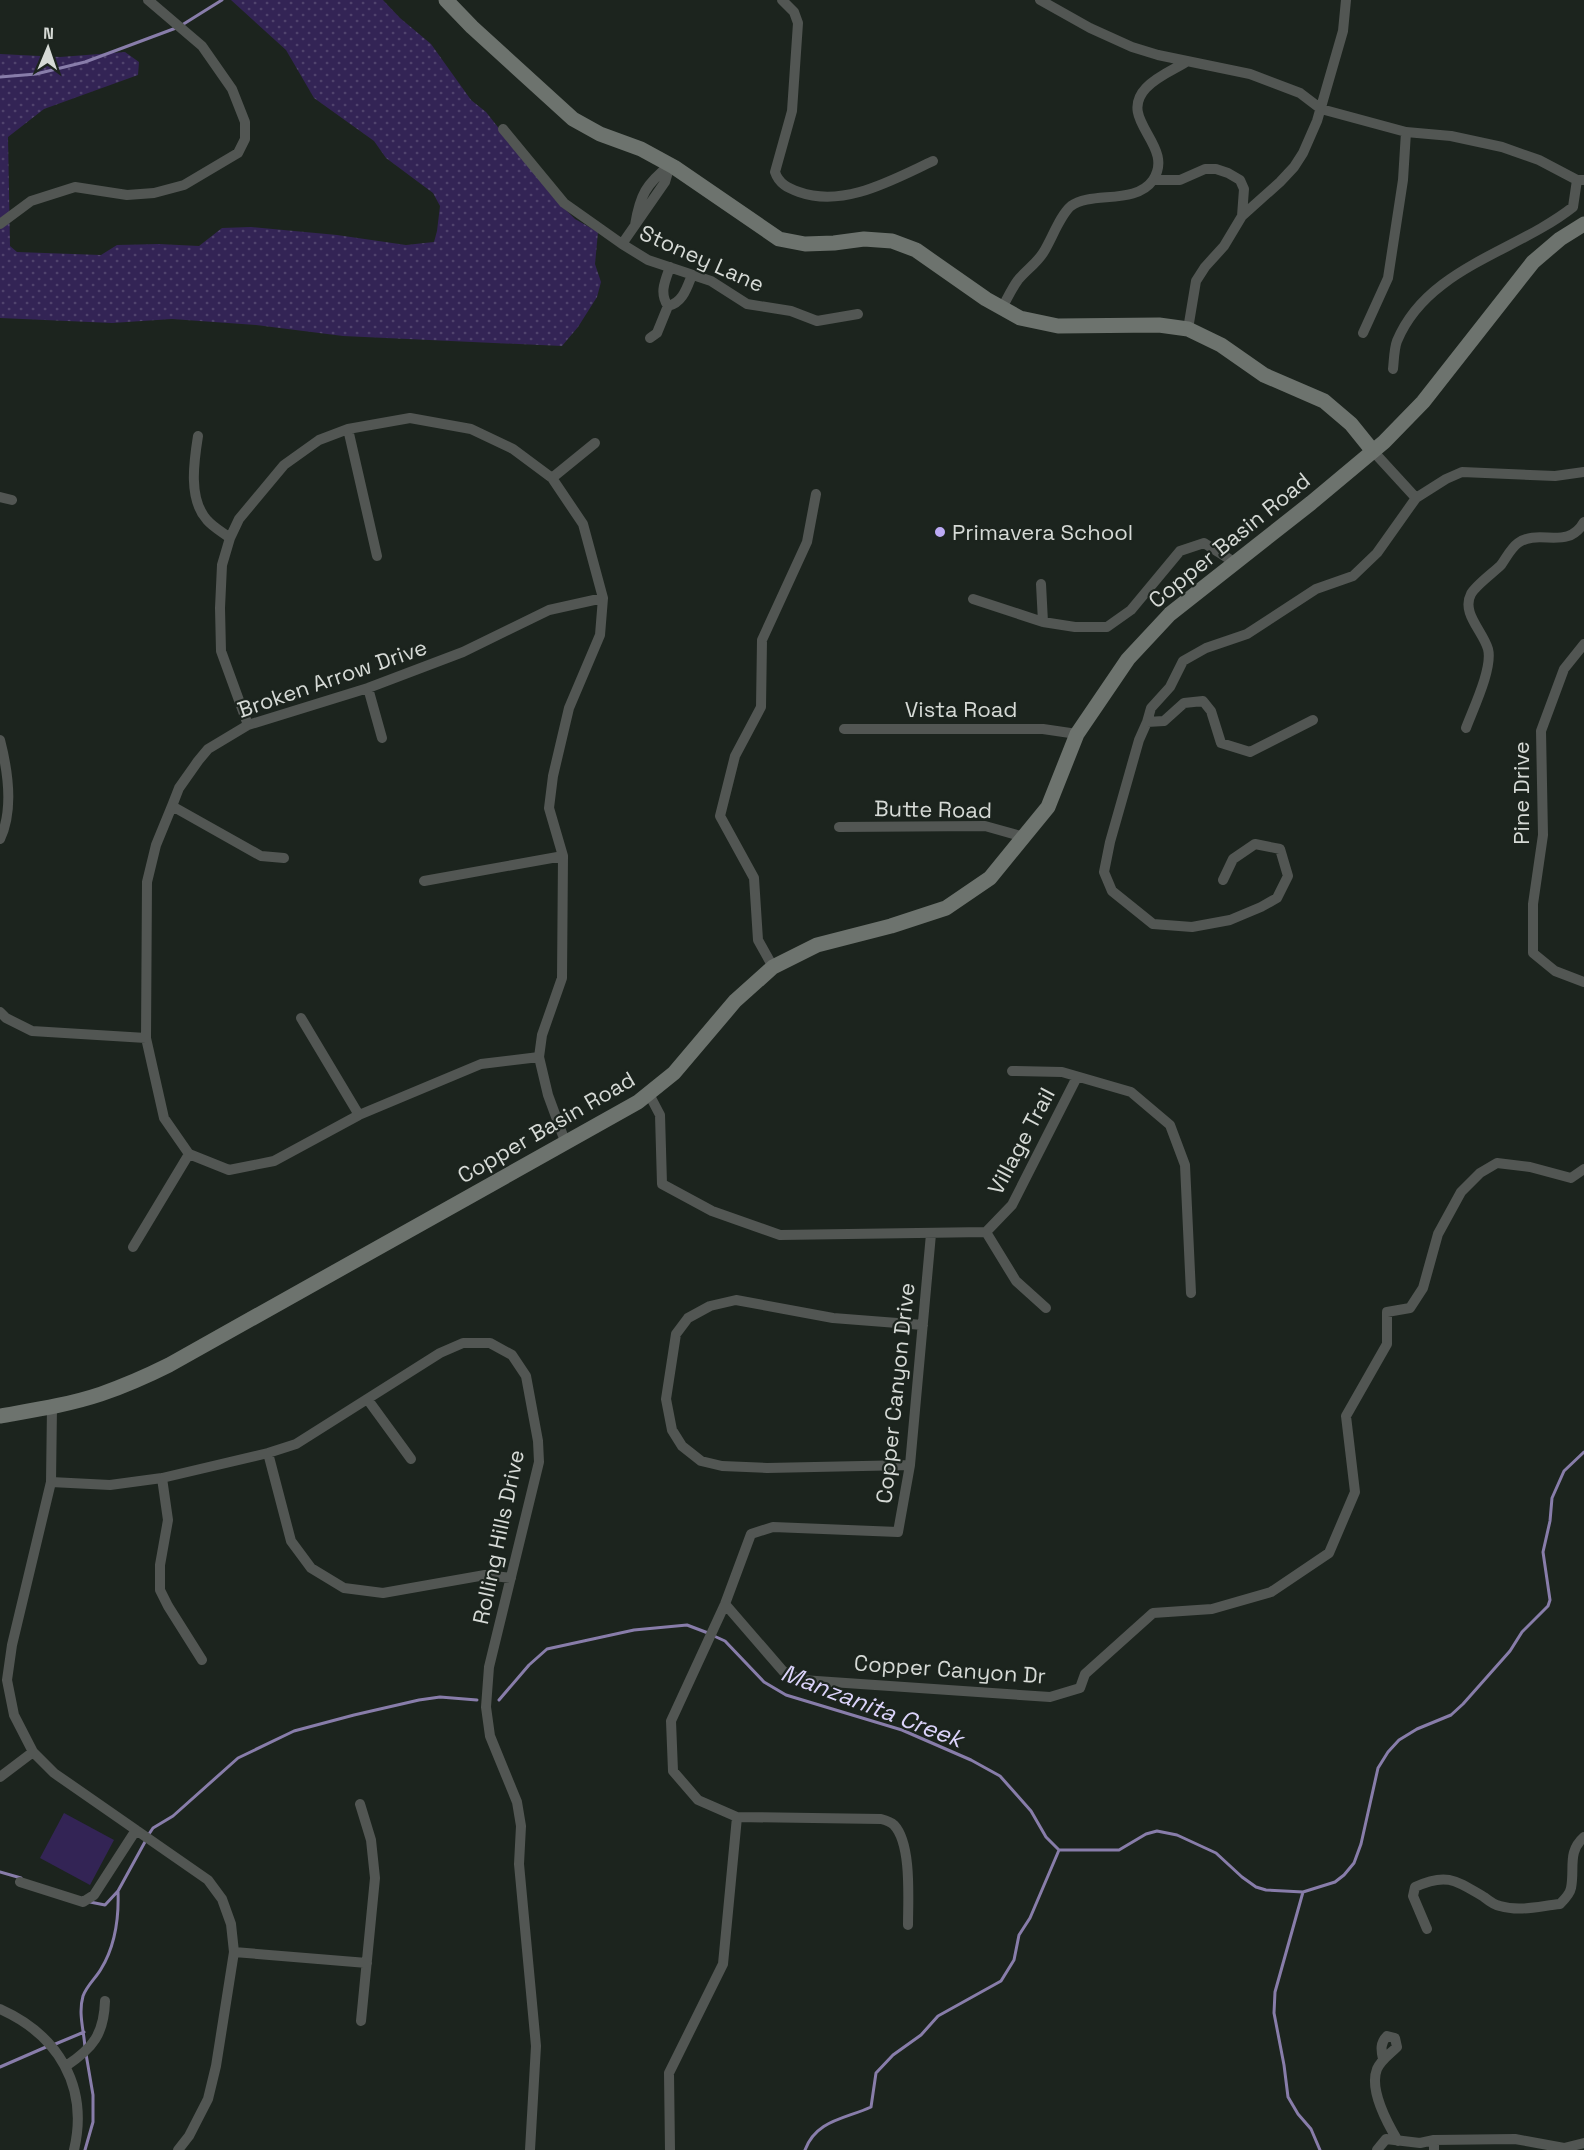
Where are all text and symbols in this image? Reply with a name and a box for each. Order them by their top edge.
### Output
north arrow [18,18,78,78]
text: N [43,23,54,44]
street label: Stoney Lane [635,218,769,298]
street label: Copper Basin Road [1142,466,1316,614]
place label: Primavera School [952,518,1133,546]
marker: Primavera School [933,525,947,539]
street label: Broken Arrow Drive [234,632,430,724]
street label: Vista Road [905,695,1017,723]
street label: Pine Drive [1507,741,1535,845]
street label: Butte Road [874,794,992,824]
street label: Copper Basin Road [452,1065,640,1189]
street label: Village Trail [981,1083,1061,1199]
street label: Copper Canyon Drive [869,1281,921,1505]
street label: Rolling Hills Drive [466,1447,530,1627]
street label: Copper Canyon Dr [853,1648,1047,1690]
water label: Manzanita Creek [777,1657,970,1756]

